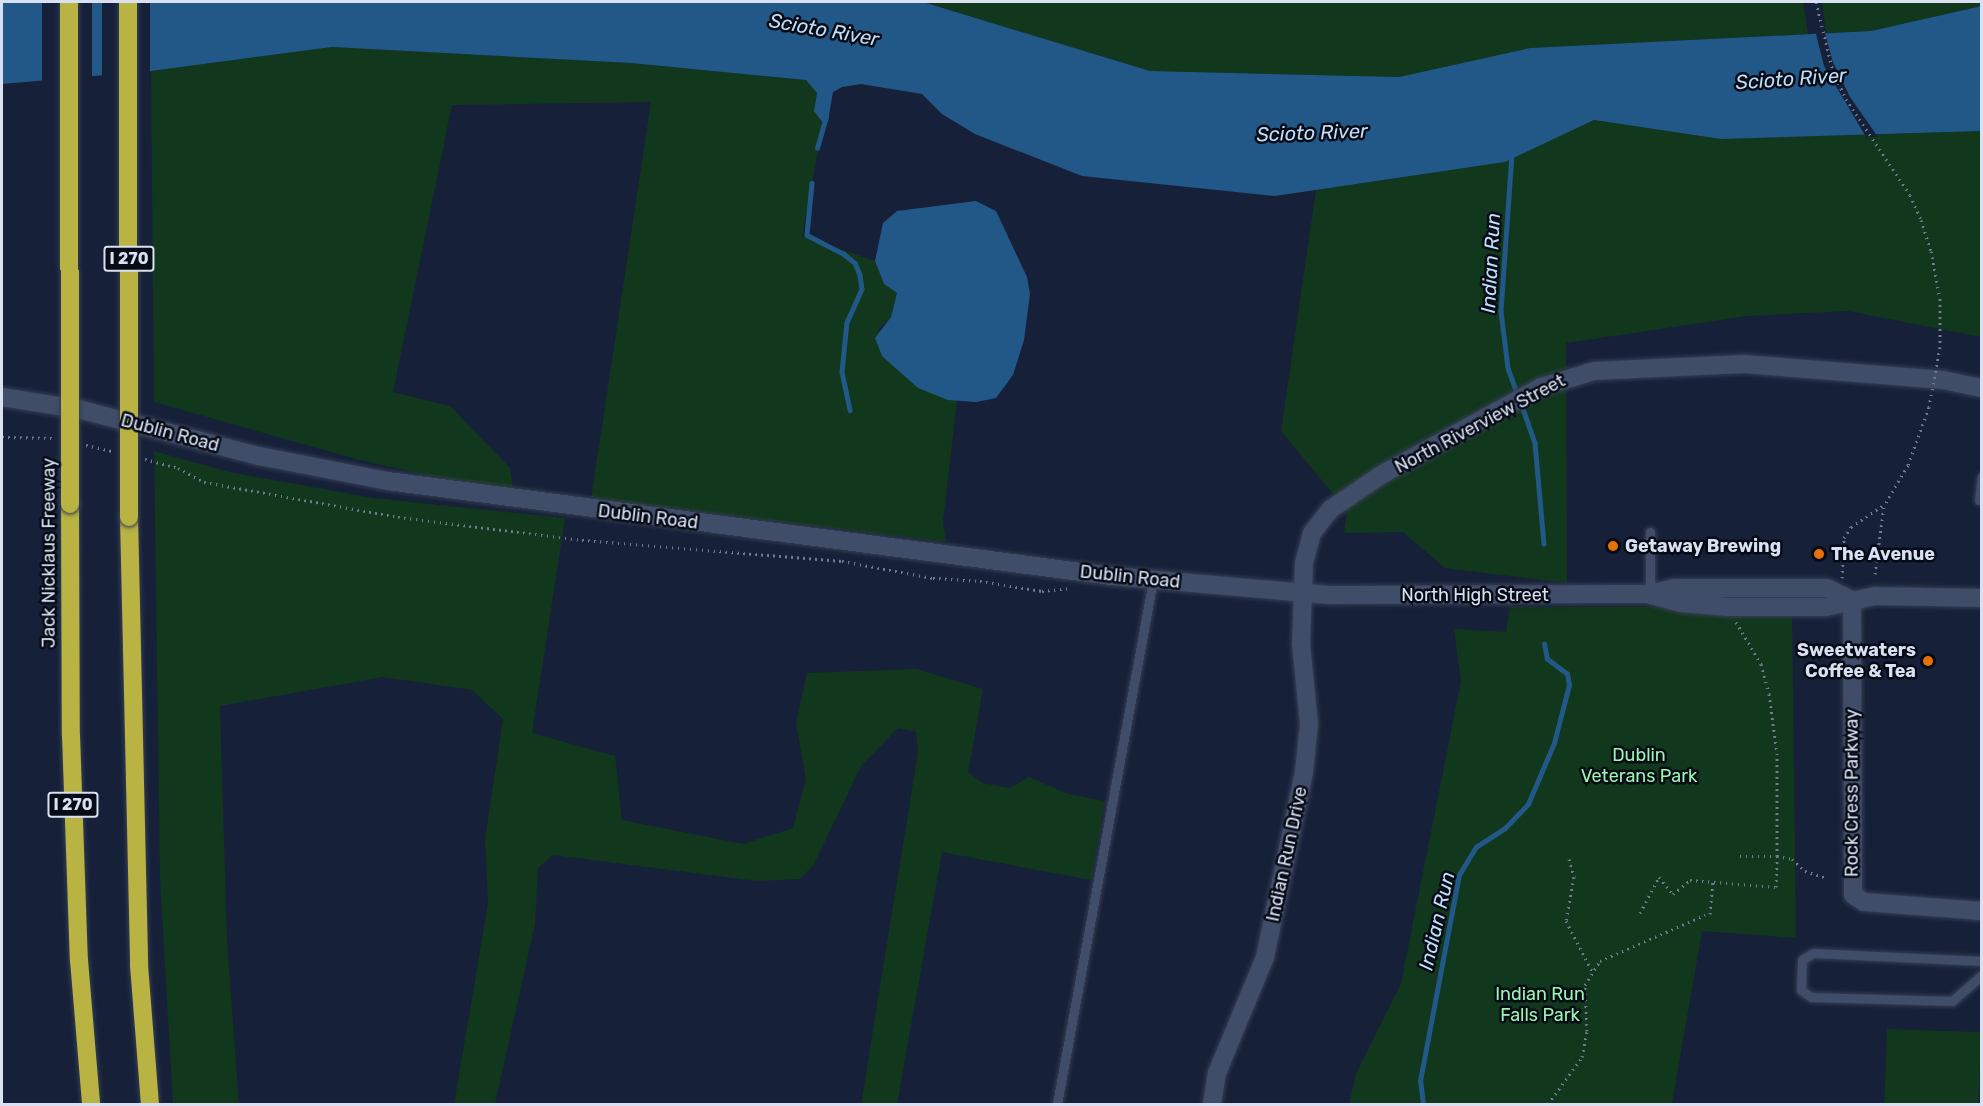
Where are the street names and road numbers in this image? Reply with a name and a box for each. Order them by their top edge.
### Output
road number: I 270 [102,246,156,272]
street label: North Riverview Street [1391,370,1569,478]
street label: Dublin Road [119,410,221,456]
street label: Jack Nicklaus Freeway [38,458,60,648]
street label: Dublin Road [597,500,699,534]
street label: Dublin Road [1079,561,1181,593]
street label: North High Street [1401,584,1549,606]
street label: Rock Cress Parkway [1841,709,1863,877]
street label: Indian Run Drive [1262,785,1312,923]
road number: I 270 [46,792,100,818]

